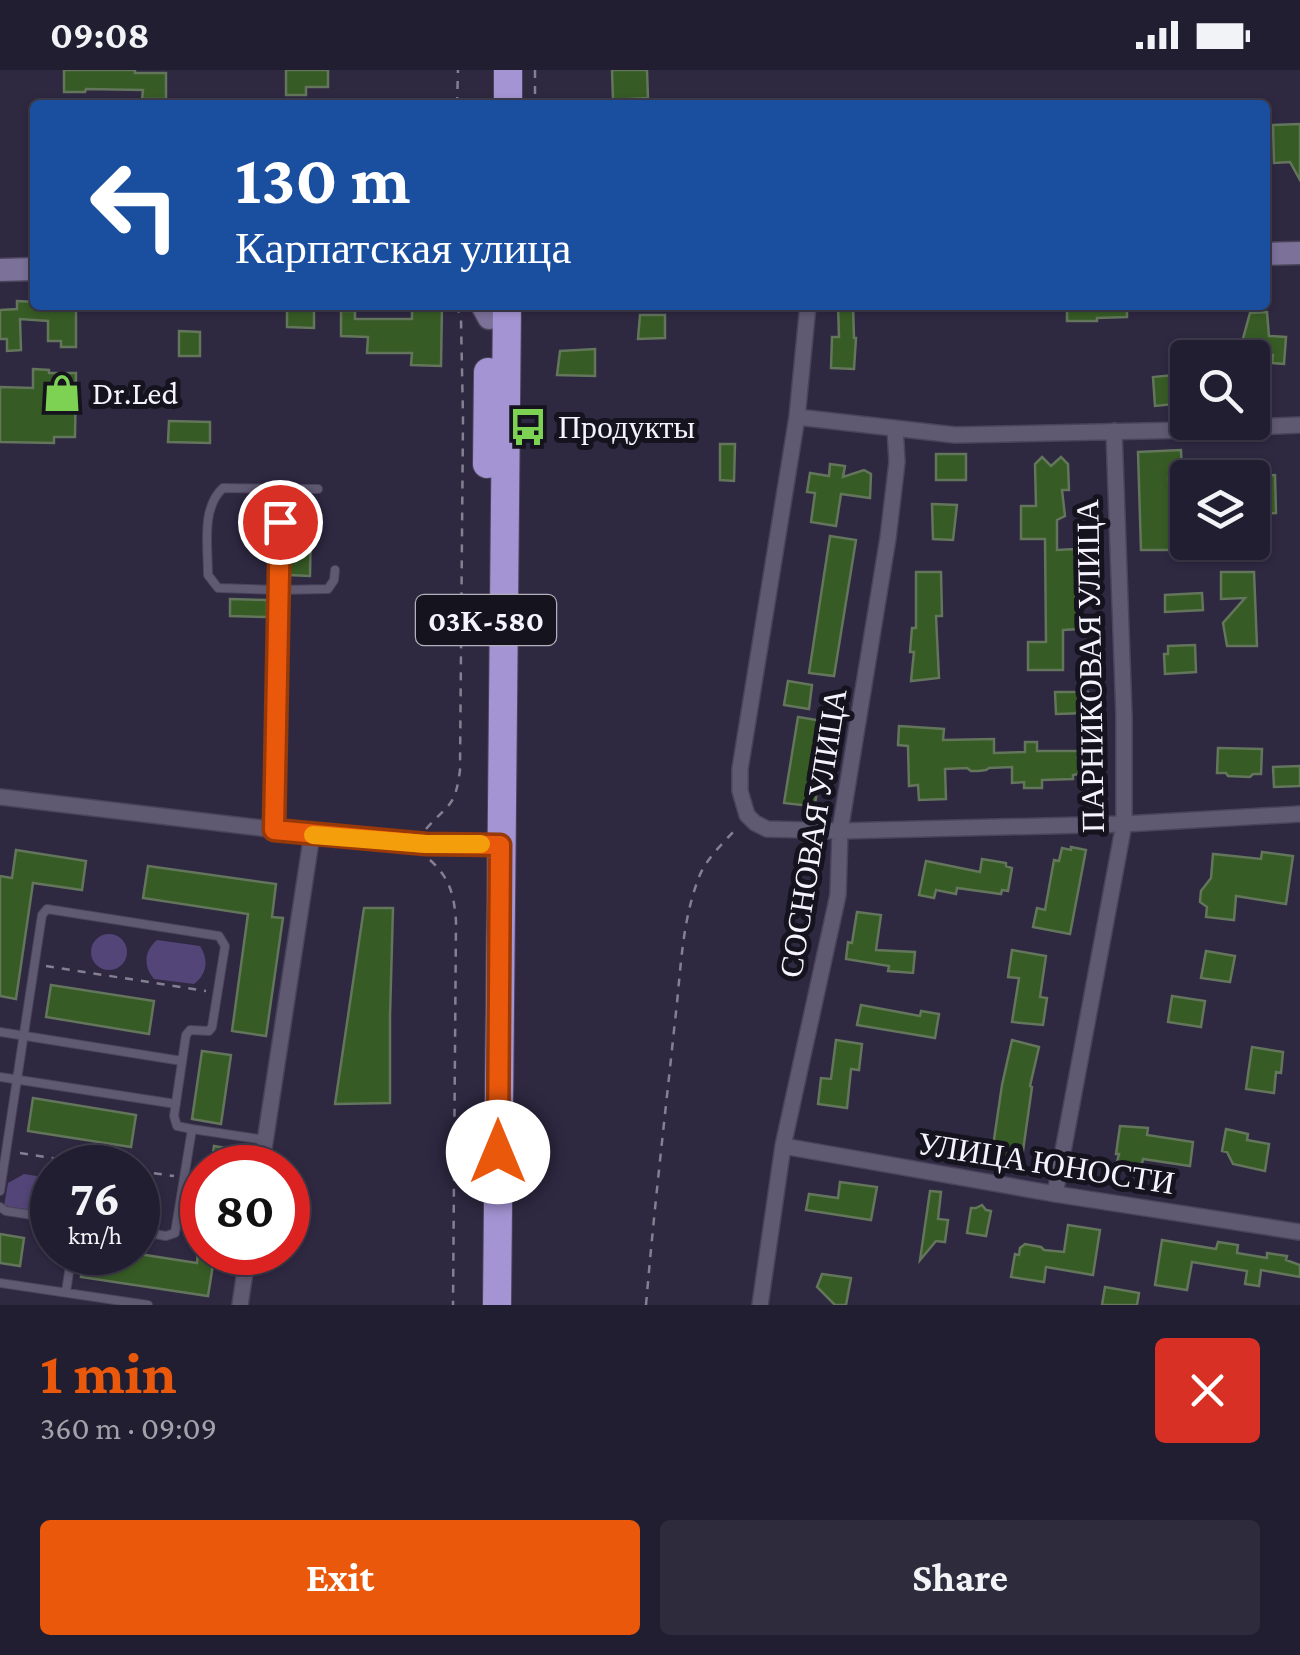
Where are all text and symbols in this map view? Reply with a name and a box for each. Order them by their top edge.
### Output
text: 09:08 [50,14,150,56]
icon: left [70,140,200,270]
text: 130 m [235,140,411,218]
text: Карпатская улица [235,223,571,273]
map controls [1170,340,1270,560]
button: search [1170,340,1270,440]
shop icon: Dr.Led [41,372,83,414]
place label: Dr.Led [92,375,178,411]
bus stop icon: Продукты [507,406,549,448]
place label: Продукты [558,409,695,445]
button: layers [1170,460,1270,560]
pin [238,480,323,565]
icon: arrive [253,495,308,550]
street label: ПАРНИКОВАЯ УЛИЦА [1069,499,1111,833]
road number: 03К-580 [416,595,556,645]
street label: СОСНОВАЯ УЛИЦА [772,686,854,980]
position arrow [446,1100,550,1204]
street label: УЛИЦА ЮНОСТИ [915,1125,1177,1201]
speed limit sign: 80 [180,1145,310,1275]
text: 76 [70,1170,120,1226]
text: km/h [68,1222,122,1249]
button: close [1155,1338,1260,1443]
text: 1 min [40,1339,177,1406]
text: 360 m · 09:09 [40,1410,217,1446]
button: Exit [40,1520,640,1635]
button: Share [660,1520,1260,1635]

